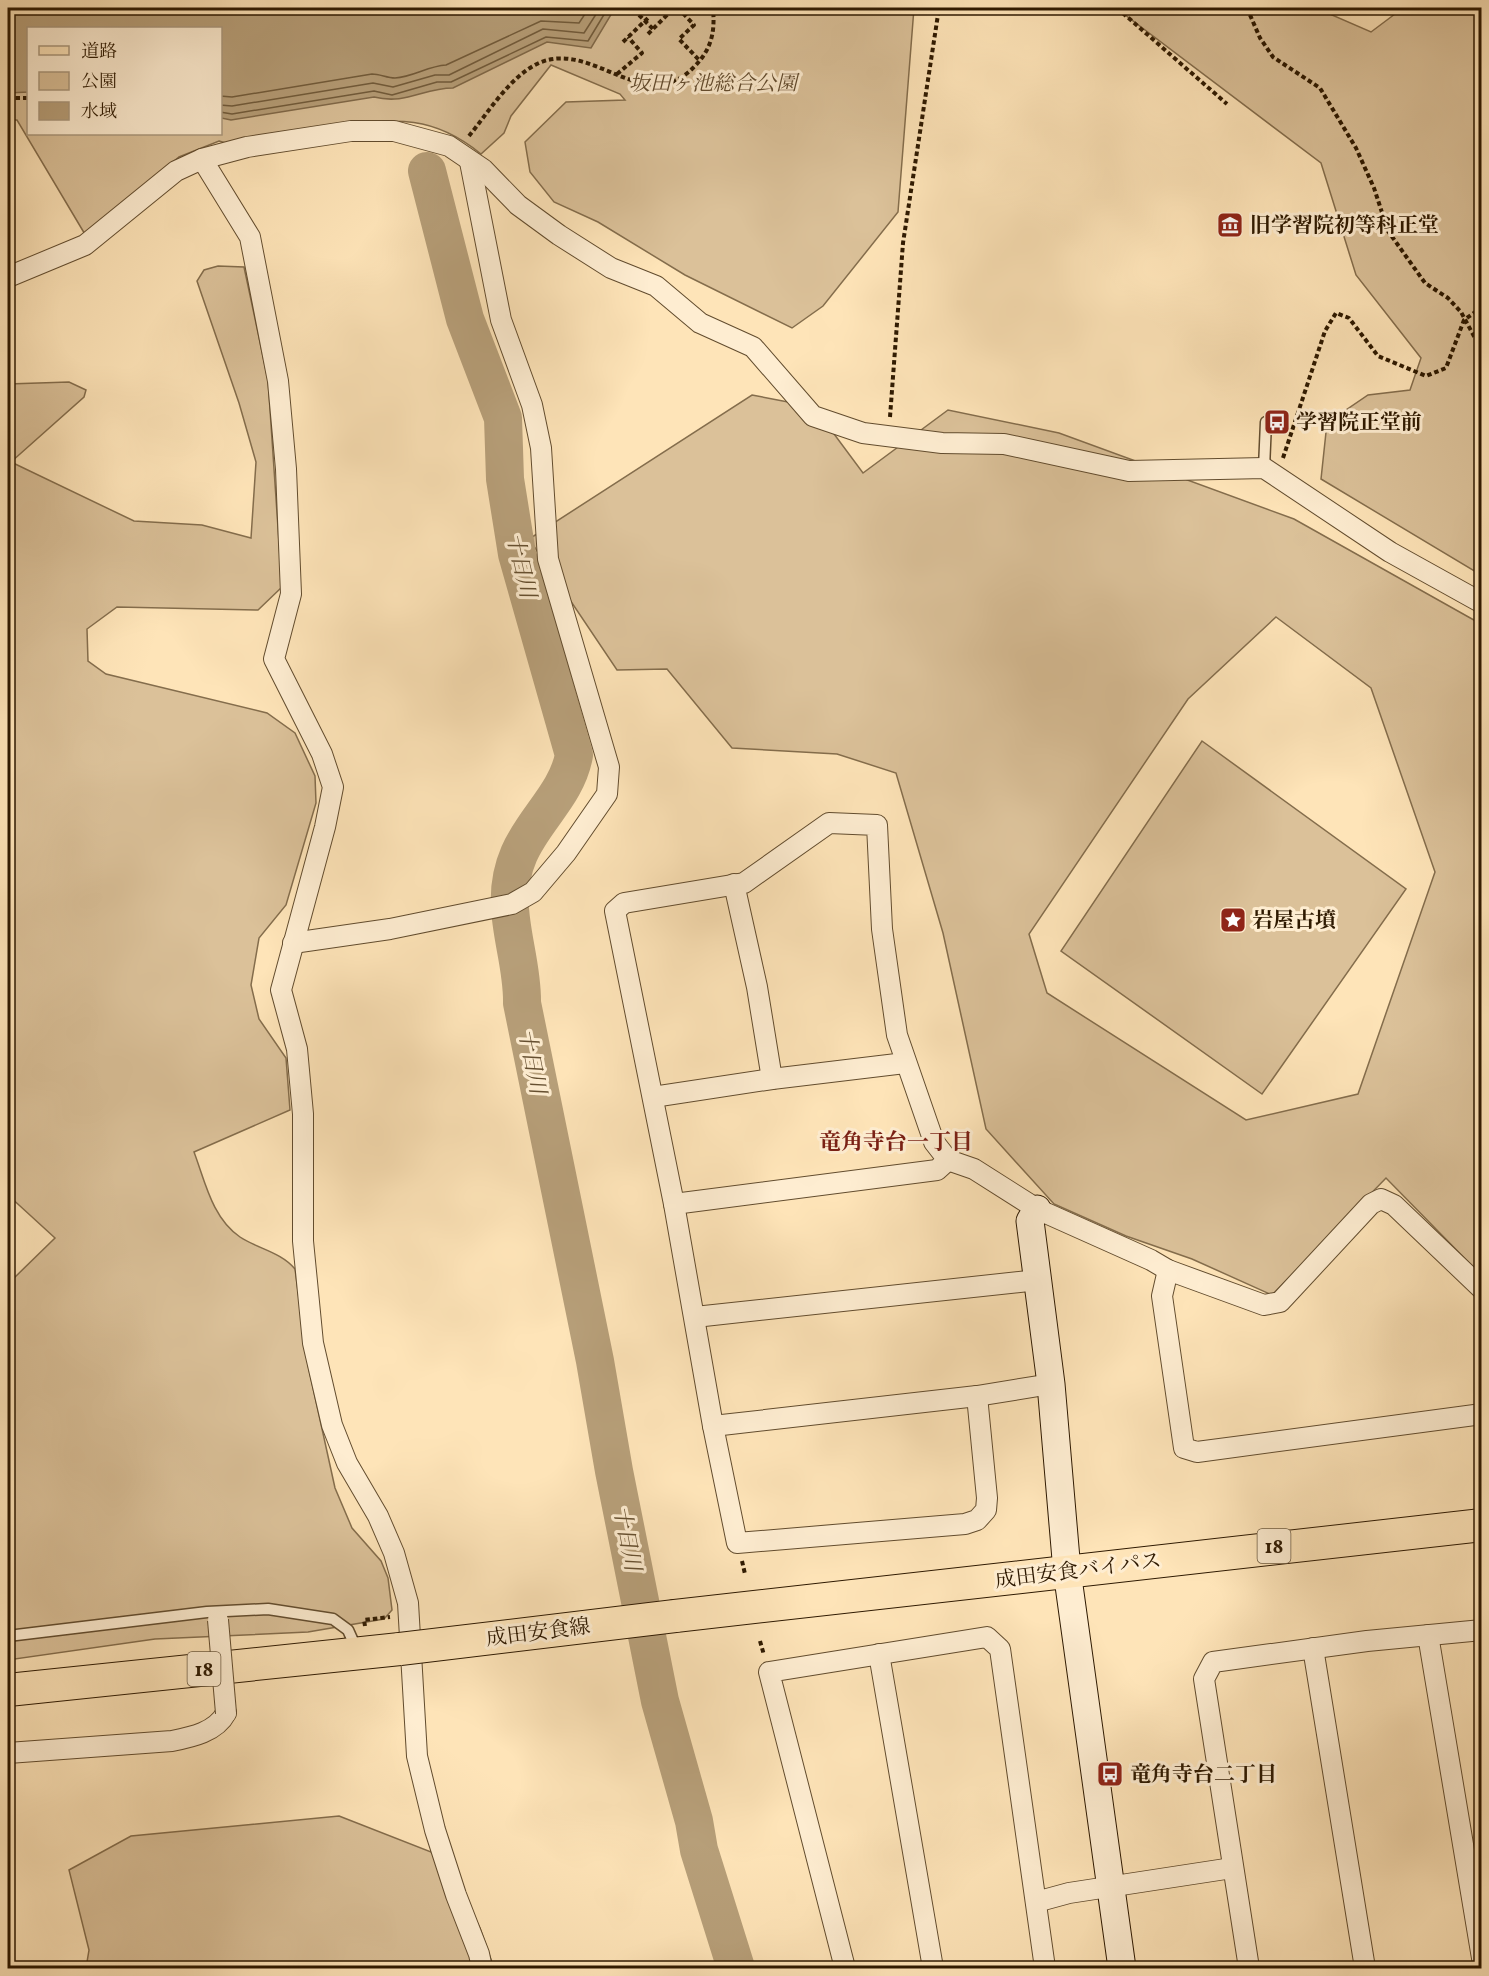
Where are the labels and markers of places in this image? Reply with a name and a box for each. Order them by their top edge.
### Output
museum icon: 旧学習院初等科正堂 [1215,210,1245,240]
place label: 旧学習院初等科正堂 [1250,212,1439,241]
bus stop icon: 学習院正堂前 [1262,407,1292,437]
place label: 学習院正堂前 [1296,409,1422,438]
place icon: 岩屋古墳 [1218,905,1248,935]
place label: 岩屋古墳 [1252,907,1336,936]
bus stop icon: 竜角寺台二丁目 [1095,1759,1125,1789]
place label: 竜角寺台二丁目 [1130,1761,1277,1790]

